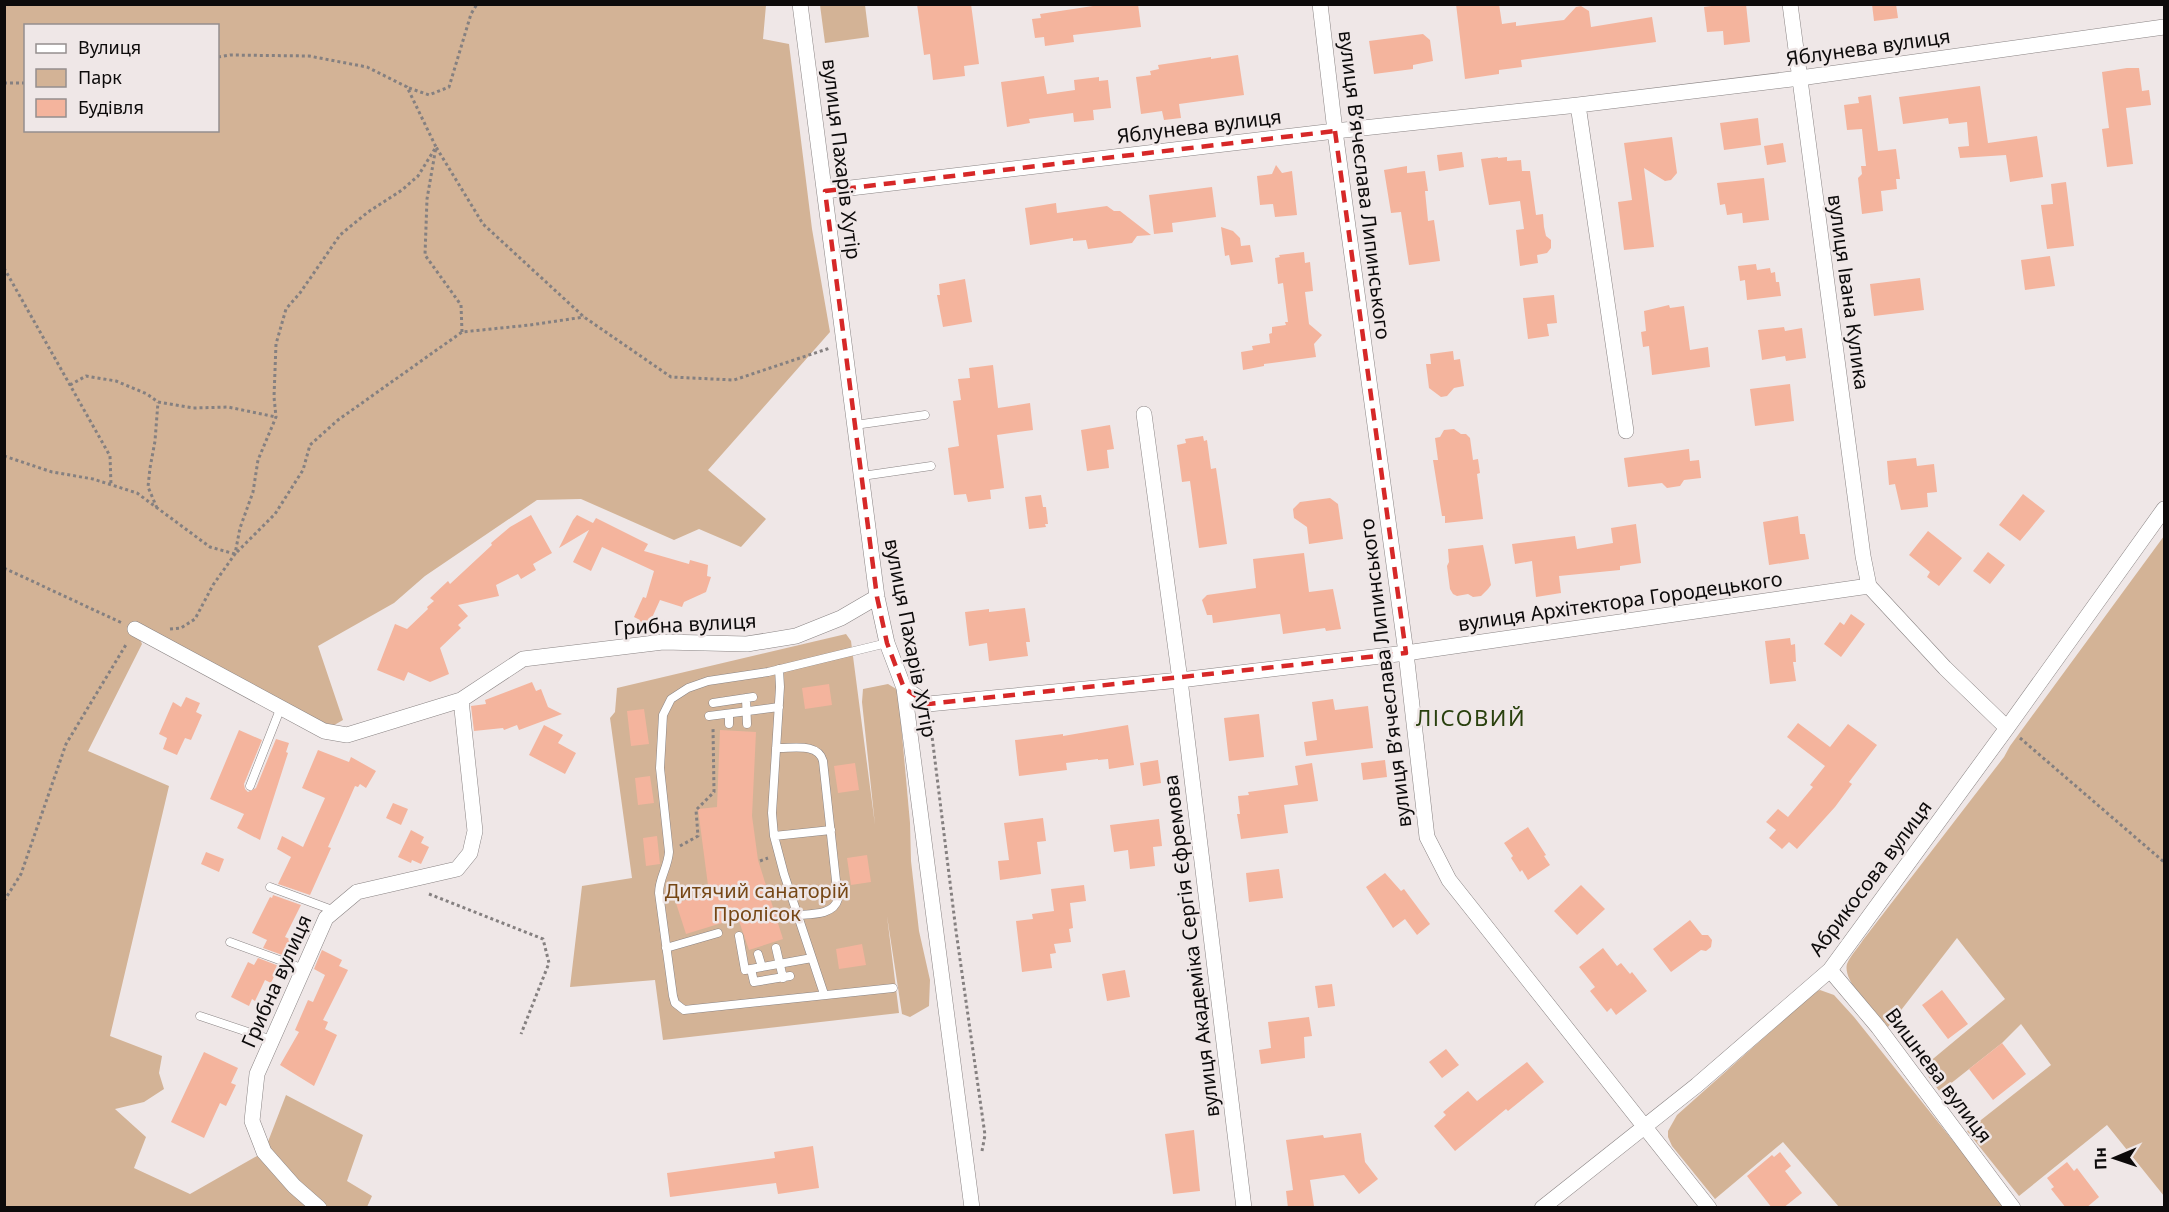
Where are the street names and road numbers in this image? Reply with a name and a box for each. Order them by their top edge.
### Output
street label: Яблунева вулиця [1784,22,1952,72]
street label: вулиця Вʼячеслава Липинського [1333,29,1397,341]
street label: вулиця Пахарів Хутір [816,57,868,261]
street label: Яблунева вулиця [1115,103,1283,149]
street label: вулиця Івана Кулика [1822,193,1876,391]
street label: вулиця Вʼячеслава Липинського [1353,517,1417,829]
street label: вулиця Пахарів Хутір [878,536,944,740]
street label: вулиця Архітектора Городецького [1456,565,1784,637]
street label: Грибна вулиця [613,607,757,641]
street label: вулиця Академіка Сергія Єфремова [1157,773,1225,1119]
street label: Абрикосова вулиця [1802,795,1938,961]
street label: Грибна вулиця [235,910,317,1052]
street label: Вишнева вулиця [1879,1002,1999,1148]

